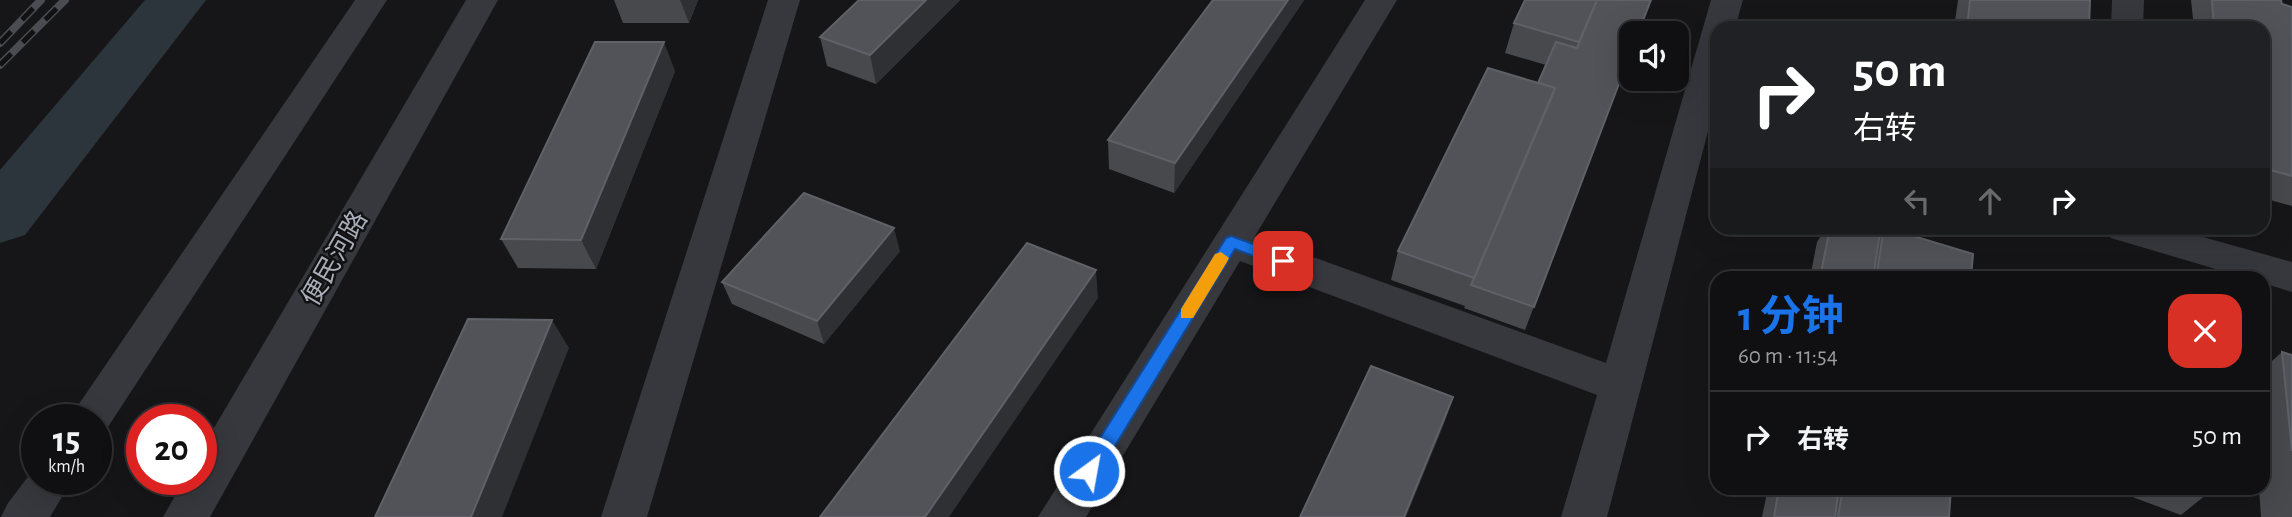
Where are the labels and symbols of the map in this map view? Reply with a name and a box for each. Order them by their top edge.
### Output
street label: 便民河路 [297,206,372,310]
pin [1253,231,1313,291]
speed limit sign: 20 [126,404,217,495]
position arrow [1052,434,1126,508]

